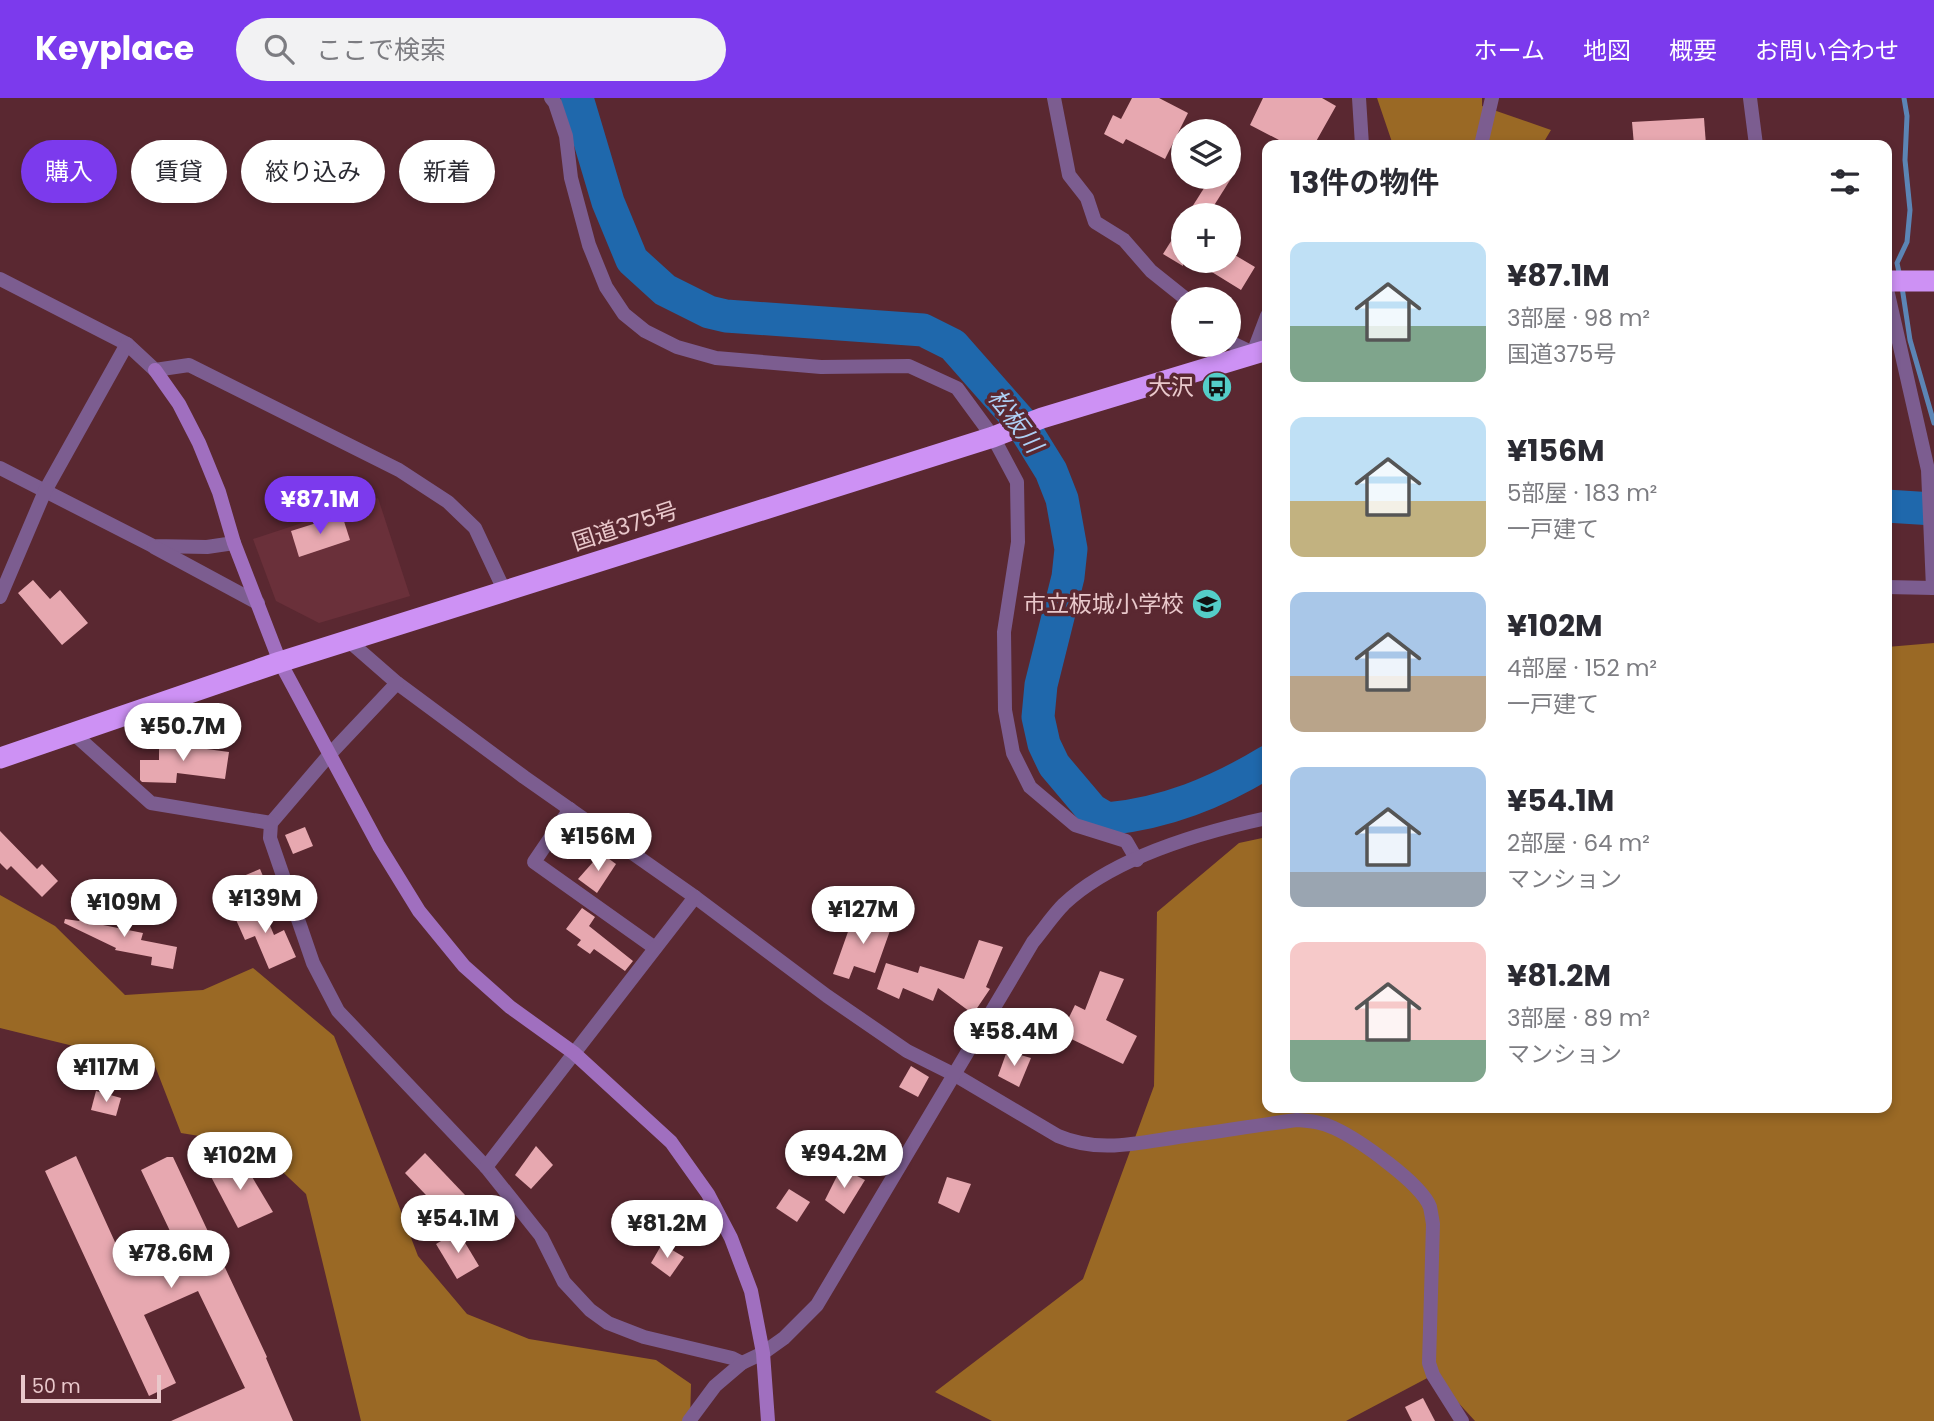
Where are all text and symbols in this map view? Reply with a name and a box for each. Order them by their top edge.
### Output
search box [236,18,726,81]
text: Keyplace [35,25,194,72]
icon: search [260,30,298,68]
text: ここで検索 [316,32,446,68]
text: ホーム [1474,34,1545,67]
text: 地図 [1583,34,1631,67]
text: 概要 [1669,34,1717,67]
text: お問い合わせ [1755,34,1899,67]
map controls [1171,119,1241,357]
button: layers [1171,119,1241,189]
chip: 購入 [21,140,117,203]
chip: 賃貸 [131,140,227,203]
chip: 絞り込み [241,140,385,203]
chip: 新着 [399,140,495,203]
text: 13件の物件 [1290,161,1439,204]
icon: filters [1826,163,1864,201]
button: + [1171,203,1241,273]
text: ¥87.1M [1507,254,1610,297]
icon: home [1346,270,1430,354]
button: − [1171,287,1241,357]
text: 3部屋 · 98 m² [1507,302,1650,334]
text: 国道375号 [1507,338,1617,370]
bus stop icon: 大沢 [1200,370,1234,404]
place label: 大沢 [1148,371,1194,403]
water label: 松板川 [981,382,1052,462]
text: ¥156M [1507,429,1605,472]
icon: home [1346,445,1430,529]
pin: ¥87.1M [263,476,377,536]
text: 5部屋 · 183 m² [1507,477,1657,509]
text: ¥87.1M [281,483,359,515]
street label: 国道375号 [568,494,682,558]
text: 一戸建て [1507,513,1599,545]
school or university icon: 市立板城小学校 [1190,587,1224,621]
place label: 市立板城小学校 [1023,588,1184,620]
text: ¥102M [1507,604,1603,647]
icon: home [1346,620,1430,704]
text: 4部屋 · 152 m² [1507,652,1657,684]
text: 一戸建て [1507,688,1599,720]
pin: ¥50.7M [126,704,240,763]
text: ¥50.7M [140,710,226,742]
text: ¥54.1M [1507,779,1614,822]
icon: home [1346,795,1430,879]
pin: ¥156M [549,814,647,873]
text: ¥156M [561,820,635,852]
text: 2部屋 · 64 m² [1507,827,1650,859]
text: マンション [1507,863,1622,895]
pin: ¥139M [216,876,314,935]
pin: ¥109M [75,880,173,939]
text: ¥139M [228,882,302,914]
text: ¥109M [87,886,161,918]
pin: ¥127M [814,886,912,946]
text: ¥127M [828,893,898,925]
text: ¥81.2M [1507,954,1611,997]
icon: home [1346,970,1430,1054]
text: 3部屋 · 89 m² [1507,1002,1650,1034]
pin: ¥58.4M [957,1009,1071,1068]
text: ¥58.4M [970,1015,1058,1047]
text: マンション [1507,1038,1622,1070]
pin: ¥117M [57,1044,155,1104]
text: ¥117M [73,1051,139,1083]
pin: ¥94.2M [787,1130,901,1190]
pin: ¥102M [191,1132,289,1192]
text: ¥94.2M [801,1137,887,1169]
text: ¥102M [203,1139,277,1171]
pin: ¥54.1M [401,1196,515,1255]
pin: ¥81.2M [610,1200,724,1260]
text: ¥54.1M [417,1202,499,1234]
text: ¥81.2M [627,1207,707,1239]
pin: ¥78.6M [114,1230,228,1290]
text: ¥78.6M [129,1237,213,1269]
scale bar [21,1372,161,1404]
text: 50 m [32,1373,81,1400]

